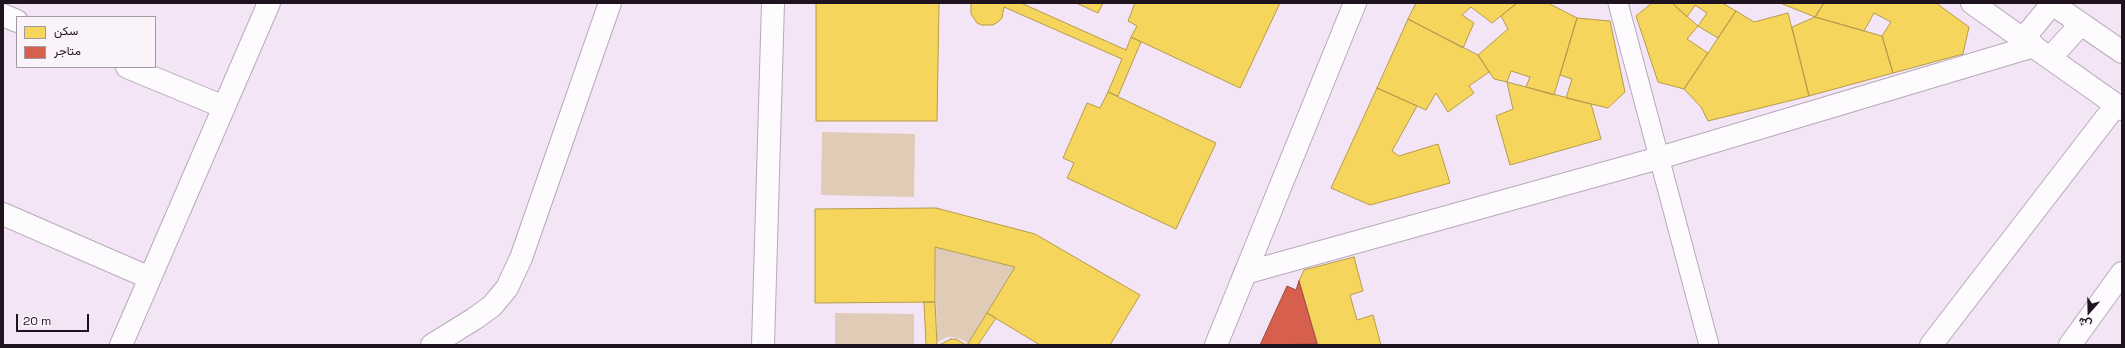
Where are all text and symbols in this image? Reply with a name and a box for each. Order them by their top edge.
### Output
legend [16,16,156,68]
text: سكن [54,23,78,39]
text: متاجر [54,43,81,59]
north arrow [2069,292,2109,332]
scale bar [18,306,91,332]
text: 20 m [23,313,51,329]
text: ش [2076,314,2094,332]

